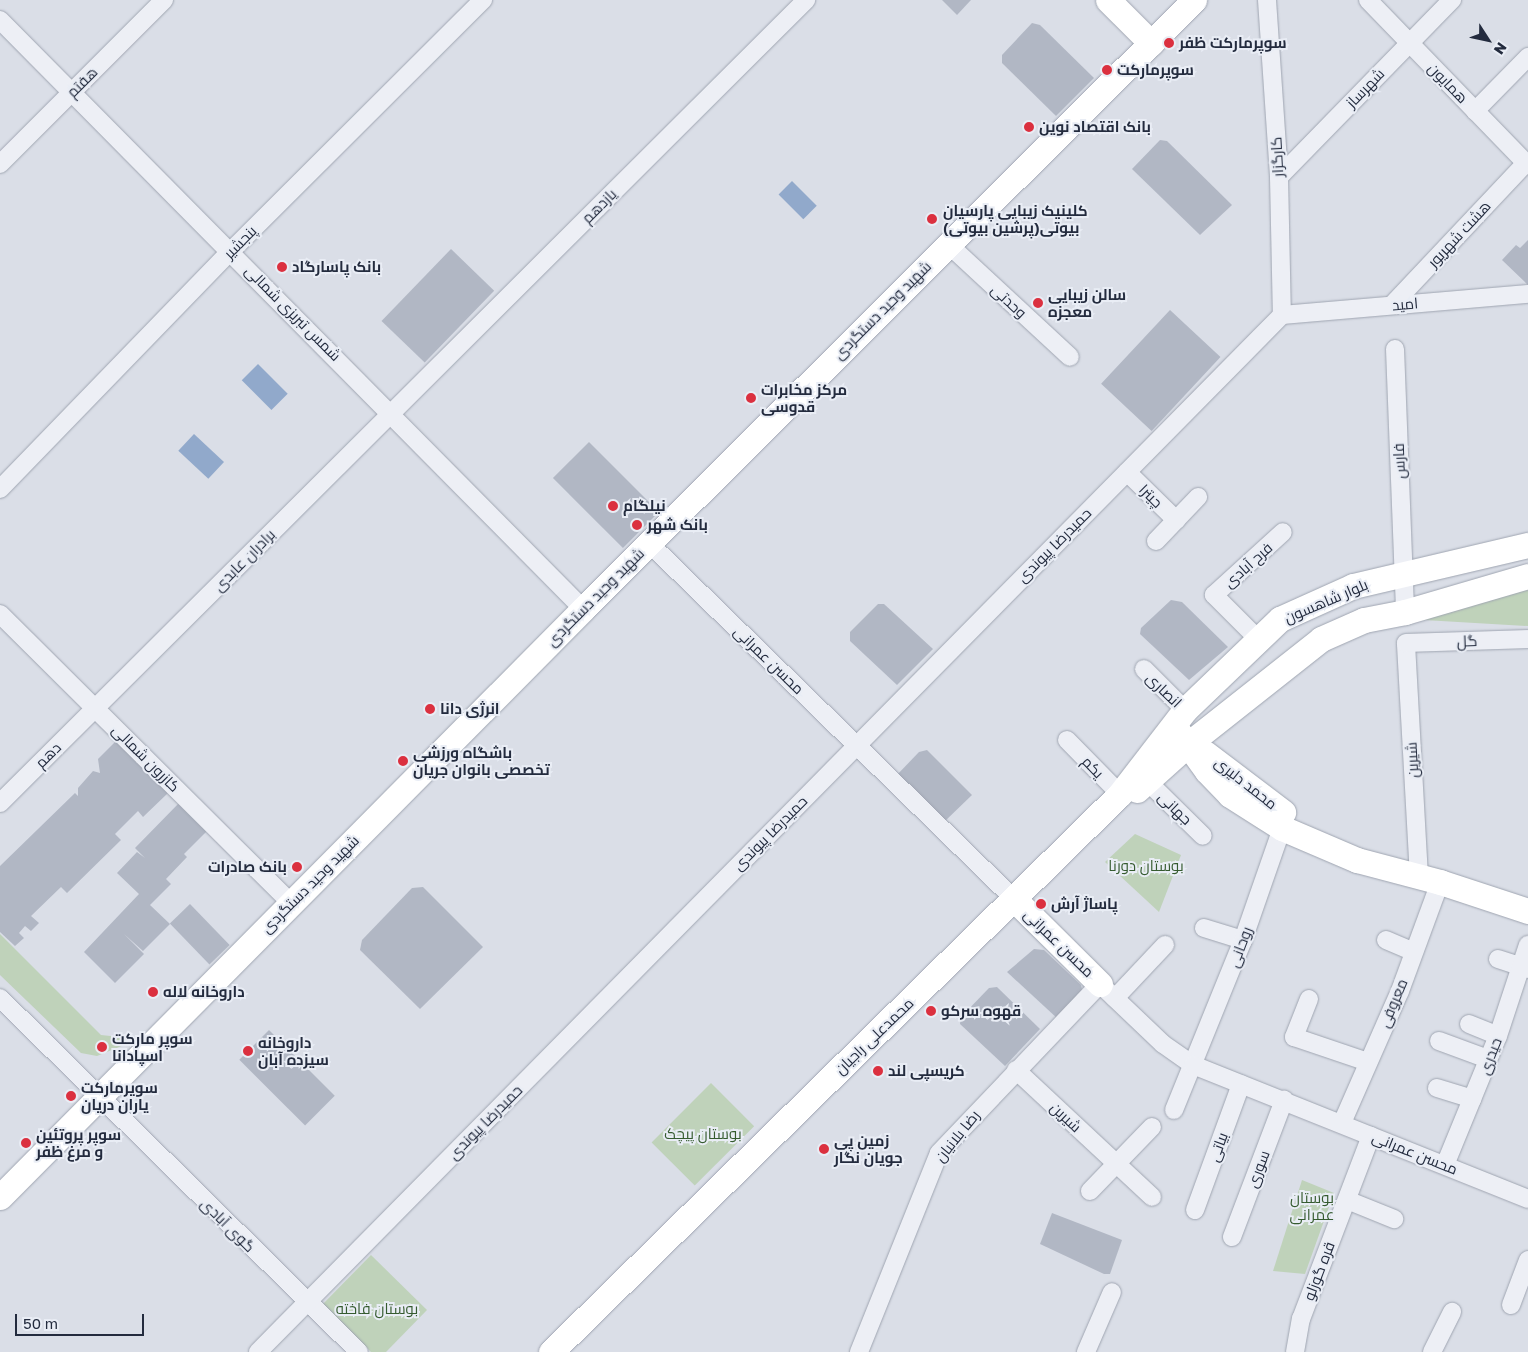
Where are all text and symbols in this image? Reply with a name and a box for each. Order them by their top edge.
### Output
north arrow [1463,15,1513,65]
place label: سوپرمارکت ظفر [1179,34,1287,52]
marker: سوپرمارکت ظفر [1163,37,1175,49]
text: N [1491,40,1511,58]
street label: همایون [1424,59,1472,107]
place label: سوپرمارکت [1117,61,1194,79]
street label: هفتم [63,63,101,101]
marker: سوپرمارکت [1101,64,1113,76]
street label: شهرساز [1342,65,1388,111]
place label: بانک اقتصاد نوین [1039,118,1151,136]
marker: بانک اقتصاد نوین [1023,121,1035,133]
street label: کارگزار [1267,136,1287,178]
street label: یازدهم [578,185,620,227]
street label: هشت شهریور [1424,197,1494,271]
place label: کلینیک زیبایی پارسیان بیوتی(پرشین بیوتی) [943,201,1088,236]
marker: کلینیک زیبایی پارسیان بیوتی(پرشین بیوتی) [925,212,939,226]
street label: پنجشیر [220,222,260,262]
street label: شهید وحید دستگردی [829,257,935,363]
place label: بانک پاسارگاد [292,258,381,276]
street label: شمس تبریزی شمالی [241,261,345,365]
marker: بانک پاسارگاد [276,261,288,273]
street label: وحدتی [988,280,1030,322]
place label: سالن زیبایی معجزه [1048,285,1126,320]
street label: امید [1391,294,1419,314]
marker: سالن زیبایی معجزه [1032,297,1044,309]
place label: مرکز مخابرات قدوسی [761,380,847,415]
marker: مرکز مخابرات قدوسی [745,392,757,404]
street label: فارس [1389,443,1409,479]
street label: چیترا [1136,481,1166,511]
place label: نیلگام [623,497,666,515]
marker: نیلگام [607,500,619,512]
street label: حمیدرضا پیوندی [1013,504,1095,586]
place label: بانک شهر [647,516,708,534]
marker: بانک شهر [631,519,643,531]
street label: برادران عابدی [209,525,279,595]
street label: فرح آبادی [1220,539,1276,591]
street label: شهید وحید دستگردی [542,544,648,650]
street label: بلوار شاهسون [1281,575,1371,627]
street label: محسن عمرانی [730,622,808,698]
street label: گل [1456,632,1478,650]
street label: انصاری [1142,669,1186,711]
place label: انرژی دانا [440,700,500,718]
marker: انرژی دانا [424,703,436,715]
street label: کازرون شمالی [109,721,183,795]
street label: دهم [31,738,65,772]
street label: شیرین [1402,742,1422,778]
place label: باشگاه ورزشی تخصصی بانوان جریان [413,743,550,778]
street label: یکم [1078,752,1108,782]
street label: محمد دلیری [1211,753,1281,813]
marker: باشگاه ورزشی تخصصی بانوان جریان [397,755,409,767]
street label: جهانی [1154,788,1196,828]
street label: حمیدرضا پیوندی [729,792,811,874]
street label: شهید وحید دستگردی [257,831,363,937]
park label: بوستان دورنا [1108,857,1184,875]
place label: بانک صادرات [208,858,287,876]
marker: بانک صادرات [291,861,303,873]
place label: پاساژ آرش [1051,895,1118,913]
marker: پاساژ آرش [1035,898,1047,910]
street label: محسن عمرانی [1020,905,1098,981]
street label: روحانی [1224,924,1256,970]
street label: معروفی [1375,976,1411,1030]
place label: داروخانه لاله [163,983,245,1001]
marker: داروخانه لاله [147,986,159,998]
street label: محمدعلی راجیان [831,994,917,1078]
place label: قهوه سرکو [941,1002,1021,1020]
marker: قهوه سرکو [925,1005,937,1017]
place label: سوپر مارکت اسپادانا [112,1029,193,1064]
place label: داروخانه سیزده آبان [258,1033,329,1068]
street label: حیدری [1475,1035,1505,1077]
marker: سوپر مارکت اسپادانا [96,1041,108,1053]
marker: داروخانه سیزده آبان [242,1045,254,1057]
place label: کریسپی لند [888,1062,965,1080]
marker: کریسپی لند [872,1065,884,1077]
place label: سوپرمارکت یاران دریان [81,1078,158,1113]
street label: حمیدرضا پیوندی [444,1081,526,1163]
marker: سوپرمارکت یاران دریان [65,1090,77,1102]
street label: شیرین [1047,1098,1085,1136]
street label: رضا بلانیان [931,1107,983,1165]
place label: سوپر پروتئین و مرغ ظفر [36,1125,121,1160]
park label: بوستان پیچک [664,1125,742,1143]
street label: محسن عمرانی [1370,1128,1460,1178]
street label: بیاتی [1204,1130,1232,1164]
place label: زمین پی جویان نگار [834,1131,903,1166]
marker: سوپر پروتئین و مرغ ظفر [20,1137,32,1149]
marker: زمین پی جویان نگار [818,1143,830,1155]
street label: سوری [1243,1148,1273,1190]
park label: بوستان عمرانی [1290,1188,1334,1223]
street label: گوی آبادی [197,1194,259,1256]
street label: قره گوزلو [1300,1239,1338,1303]
park label: بوستان فاخته [336,1300,418,1318]
scale bar [18,1304,146,1336]
text: 50 m [23,1314,58,1332]

